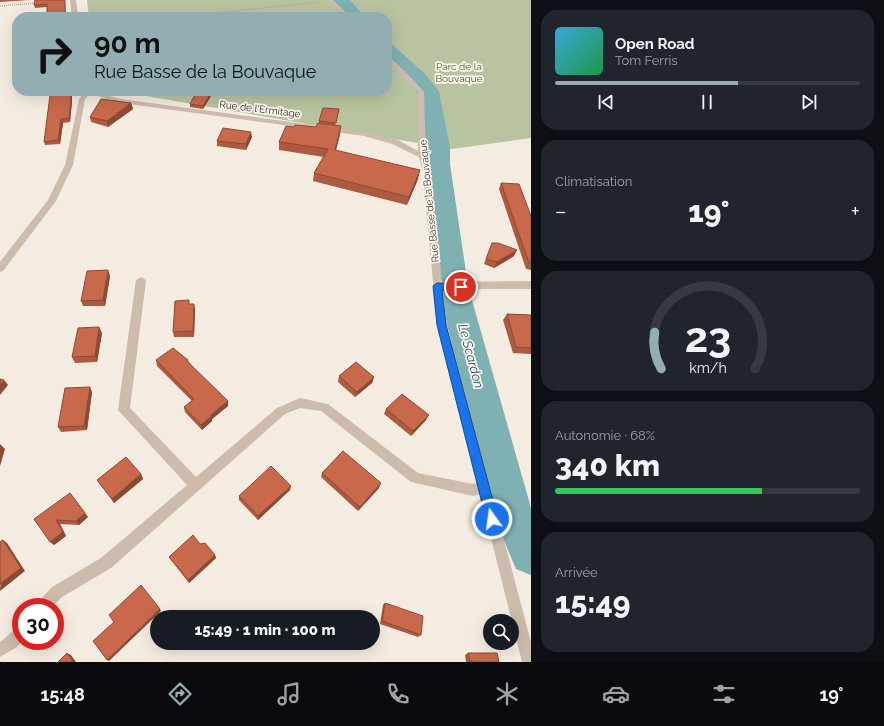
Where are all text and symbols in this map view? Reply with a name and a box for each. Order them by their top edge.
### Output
text: 90 m [94,27,160,60]
icon: right [28,28,80,80]
text: Open Road [615,35,695,53]
text: Tom Ferris [615,53,678,68]
text: Rue Basse de la Bouvaque [94,61,316,82]
park label: Parc de la Bouvaque [435,61,483,84]
icon: previous [595,91,617,113]
icon: pause [696,91,718,113]
icon: next [798,91,820,113]
street label: Rue de l'Ermitage [219,99,301,119]
street label: Rue Basse de la Bouvaque [417,139,441,263]
text: Climatisation [555,174,632,189]
text: 19° [688,194,729,229]
text: − [555,198,567,224]
text: + [851,198,860,224]
pin [444,270,478,304]
icon: arrive [450,276,472,298]
text: 23 [684,313,731,362]
water label: Le Scardon [455,322,487,390]
text: km/h [689,360,726,376]
text: Autonomie · 68% [555,428,655,443]
text: 340 km [555,448,660,483]
position arrow [471,498,513,540]
text: Arrivée [555,565,598,580]
text: 15:49 [555,585,631,620]
speed limit sign: 30 [12,598,64,650]
map controls [483,614,519,650]
button: search [483,614,519,650]
text: 15:49 · 1 min · 100 m [194,621,336,639]
icon: directions [166,680,194,708]
icon: music [275,680,303,708]
icon: phone [384,680,412,708]
icon: climate [493,680,521,708]
icon: car [602,680,630,708]
icon: filters [710,680,738,708]
text: 15:48 [40,684,85,705]
text: 19° [819,684,844,705]

